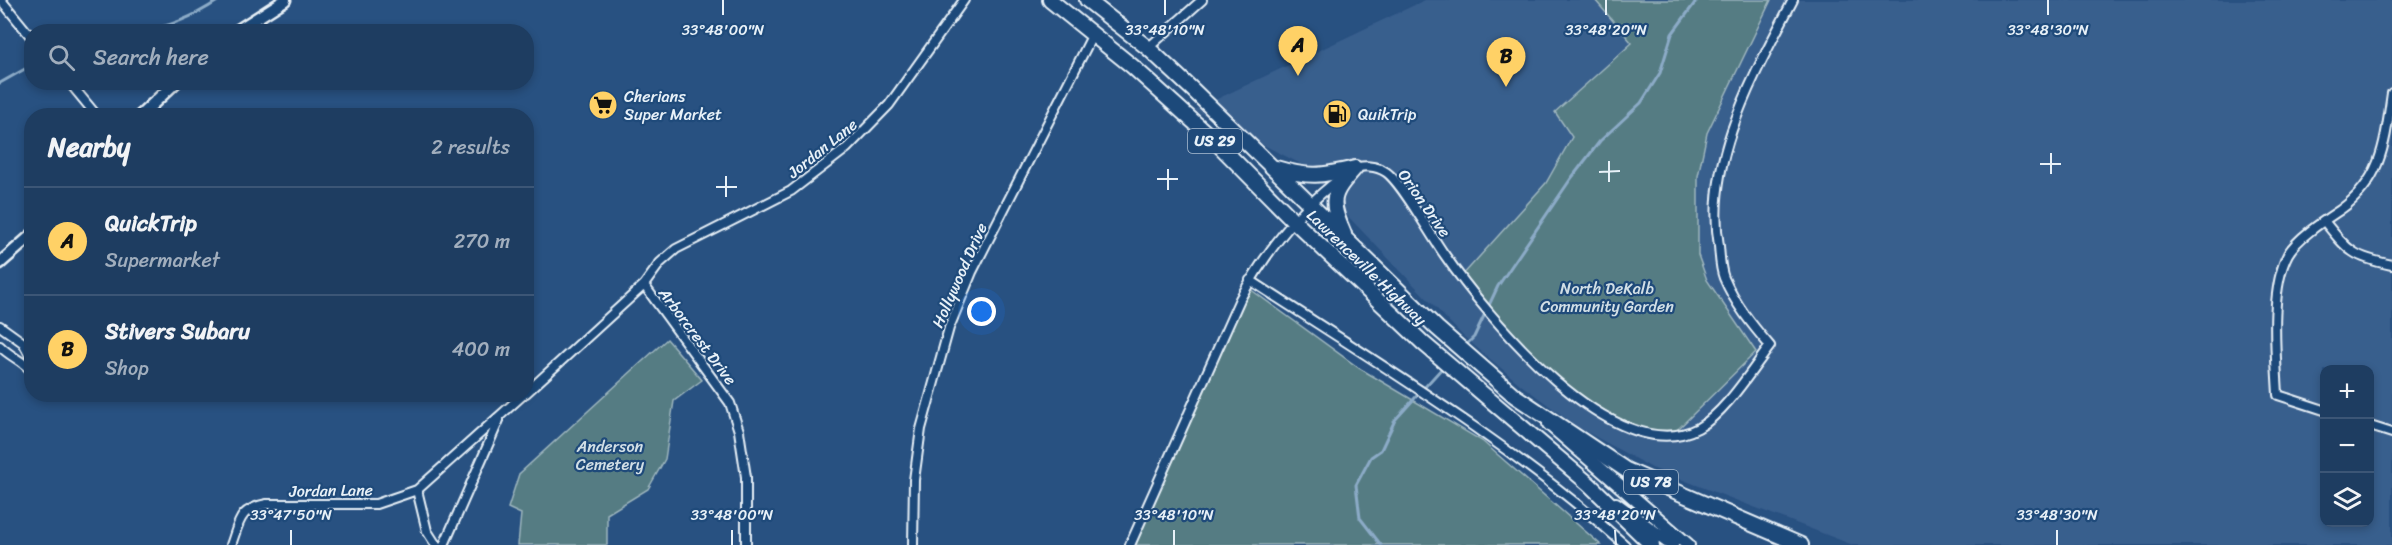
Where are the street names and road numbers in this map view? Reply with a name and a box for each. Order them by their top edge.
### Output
street label: Jordan Lane [780,111,864,187]
road number: US 29 [1188,129,1242,153]
street label: Orion Drive [1390,163,1459,244]
street label: Lawrenceville Highway [1300,202,1434,333]
street label: Hollywood Drive [923,218,996,333]
street label: Arborcrest Drive [650,280,744,392]
road number: US 78 [1624,470,1678,494]
street label: Jordan Lane [288,475,373,506]

